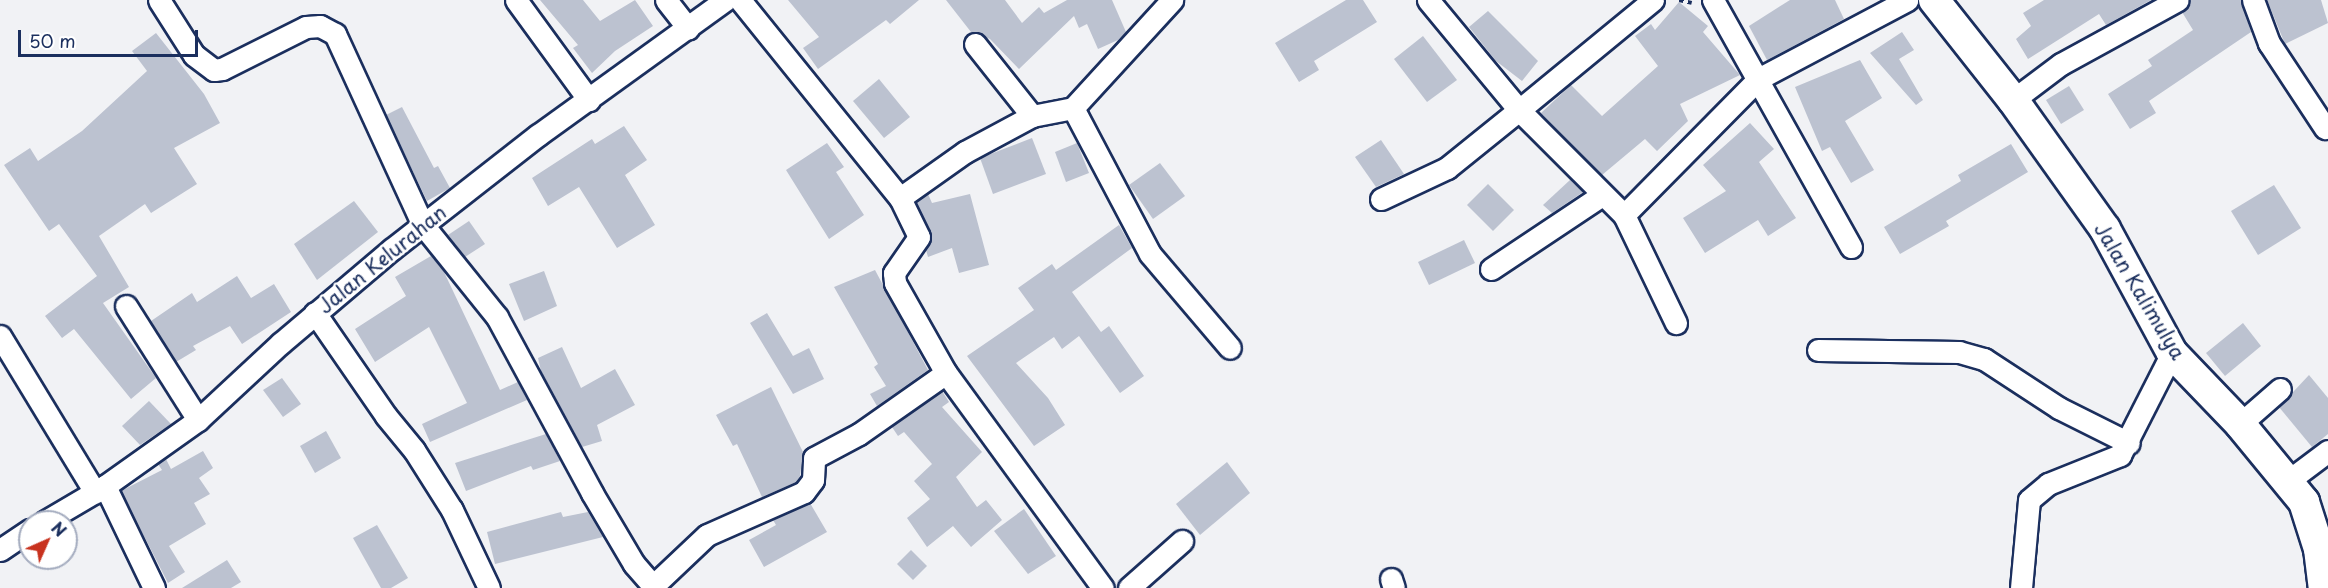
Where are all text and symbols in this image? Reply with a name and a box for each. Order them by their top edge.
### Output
scale bar [21,18,201,56]
text: 50 m [29,27,76,54]
street label: Jalan Kelurahan [313,200,451,318]
street label: Jalan Kalimulya [2089,217,2191,365]
north arrow [18,510,78,570]
text: N [46,516,72,542]

